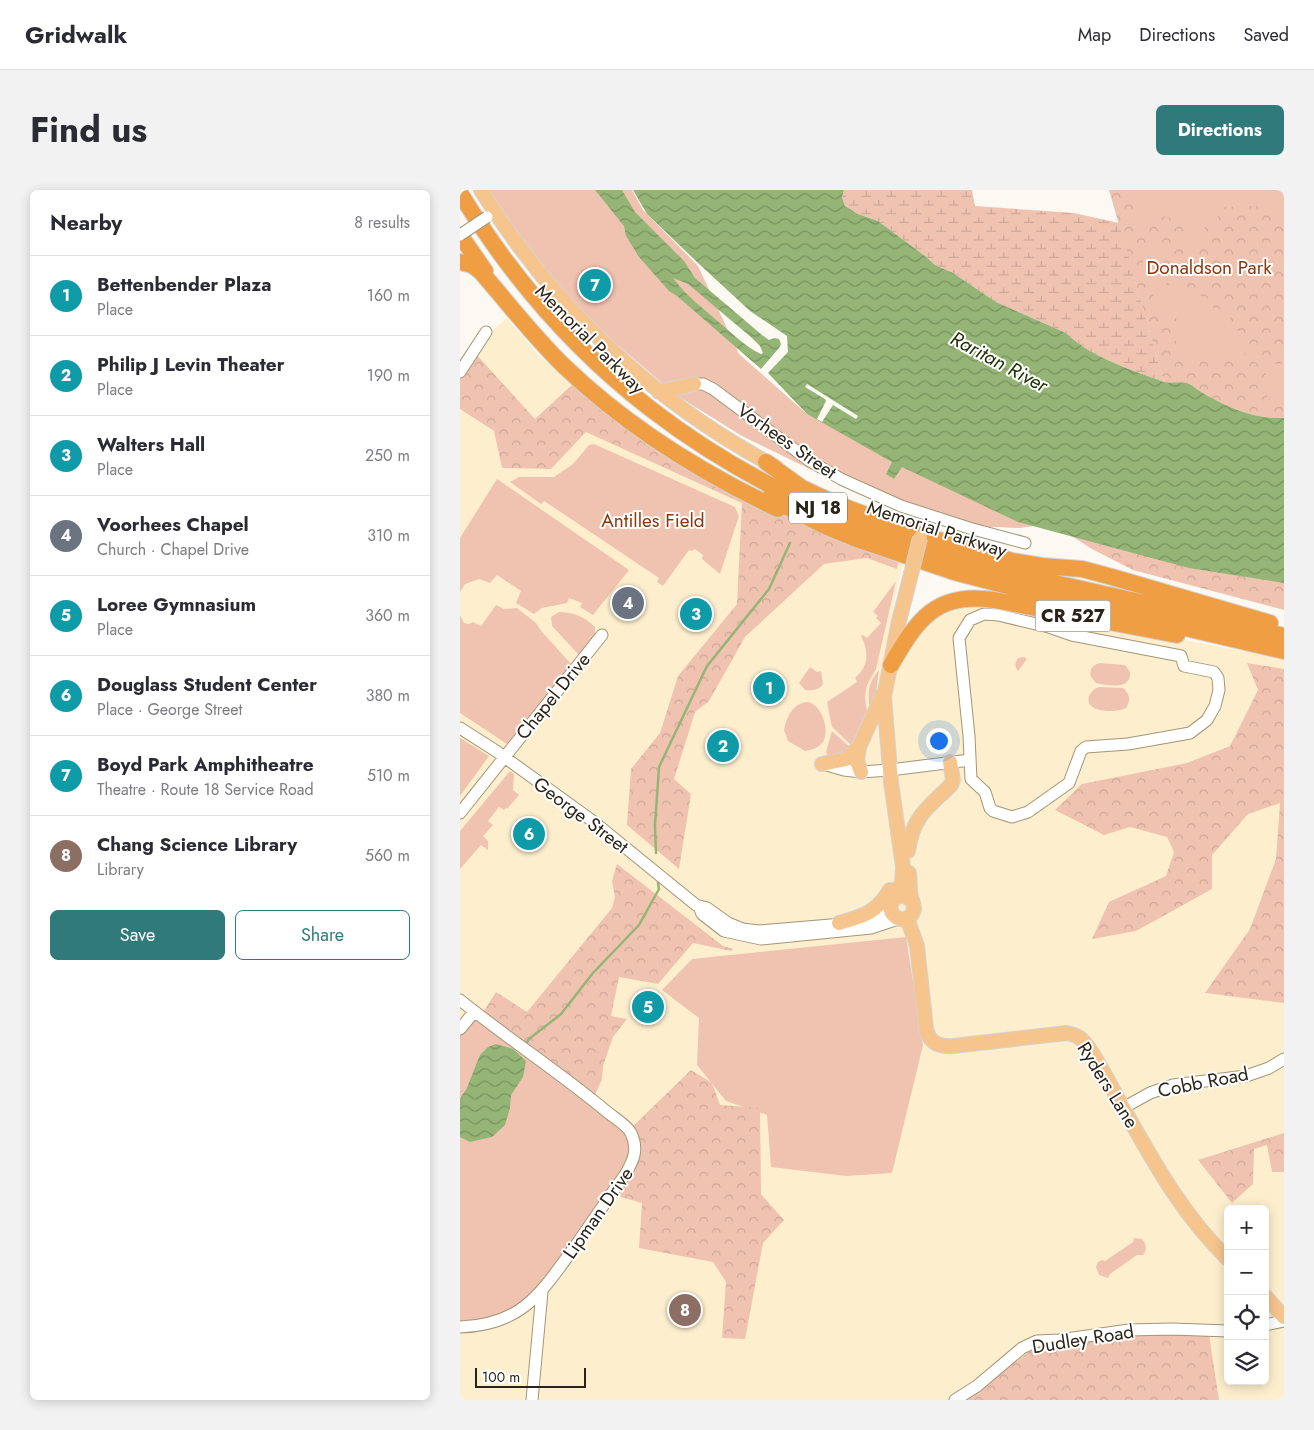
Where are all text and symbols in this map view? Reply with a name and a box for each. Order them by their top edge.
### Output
text: Gridwalk [25,17,127,52]
text: Map [1078,22,1111,48]
text: Directions [1139,22,1215,48]
text: Saved [1243,22,1289,48]
text: Find us [30,105,147,155]
button: Directions [1156,105,1284,155]
text: Nearby [50,208,122,238]
text: 8 results [354,211,410,234]
park label: Donaldson Park [1146,254,1272,281]
pin: 7 [579,266,611,304]
text: Bettenbender Plaza [97,271,271,298]
street label: Memorial Parkway [529,278,651,400]
text: 1 [62,284,70,307]
text: 160 m [367,284,410,307]
text: Place [97,298,133,321]
water label: Raritan River [945,324,1054,400]
text: Philip J Levin Theater [97,351,285,378]
text: 2 [61,364,71,387]
text: 190 m [367,364,410,387]
text: Place [97,378,133,401]
street label: Vorhees Street [732,397,843,486]
text: Walters Hall [97,431,205,458]
text: 3 [61,444,71,467]
text: 250 m [365,444,410,467]
text: Place [97,458,133,481]
road number: NJ 18 [789,492,847,524]
street label: Memorial Parkway [864,494,1011,565]
park label: Antilles Field [601,507,705,534]
text: Voorhees Chapel [97,511,249,538]
text: 4 [60,524,72,547]
text: 310 m [367,524,410,547]
text: Church · Chapel Drive [97,538,249,561]
pin: 4 [612,584,644,622]
text: Loree Gymnasium [97,591,256,618]
pin: 3 [680,595,712,633]
road number: CR 527 [1036,601,1110,632]
text: 5 [61,604,71,627]
text: 360 m [365,604,410,627]
text: Place [97,618,133,641]
street label: Chapel Drive [509,647,597,745]
pin: 1 [753,669,785,707]
text: Douglass Student Center [97,671,317,698]
text: 6 [61,684,71,707]
text: 380 m [366,684,410,707]
text: Place · George Street [97,698,242,721]
pin: 2 [707,727,739,765]
your location [926,728,952,754]
text: Boyd Park Amphitheatre [97,751,314,778]
text: 7 [61,764,71,787]
text: 510 m [367,764,410,787]
street label: George Street [528,770,635,860]
text: Theatre · Route 18 Service Road [97,778,314,801]
pin: 6 [513,815,545,853]
text: Chang Science Library [97,831,297,858]
text: 8 [61,844,71,867]
text: 560 m [365,844,410,867]
text: Library [97,858,144,881]
button: Save [50,910,225,960]
button: Share [235,910,410,960]
pin: 5 [632,988,664,1026]
street label: Ryders Lane [1071,1037,1145,1133]
street label: Cobb Road [1155,1060,1251,1104]
street label: Lipman Drive [556,1162,640,1264]
map controls [1224,1205,1269,1385]
button: + [1224,1205,1269,1250]
button: − [1224,1250,1269,1295]
pin: 8 [669,1291,701,1329]
button: locate [1224,1295,1269,1340]
street label: Dudley Road [1030,1318,1136,1360]
button: layers [1224,1340,1269,1385]
scale bar [475,1365,586,1388]
text: 100 m [482,1367,520,1387]

